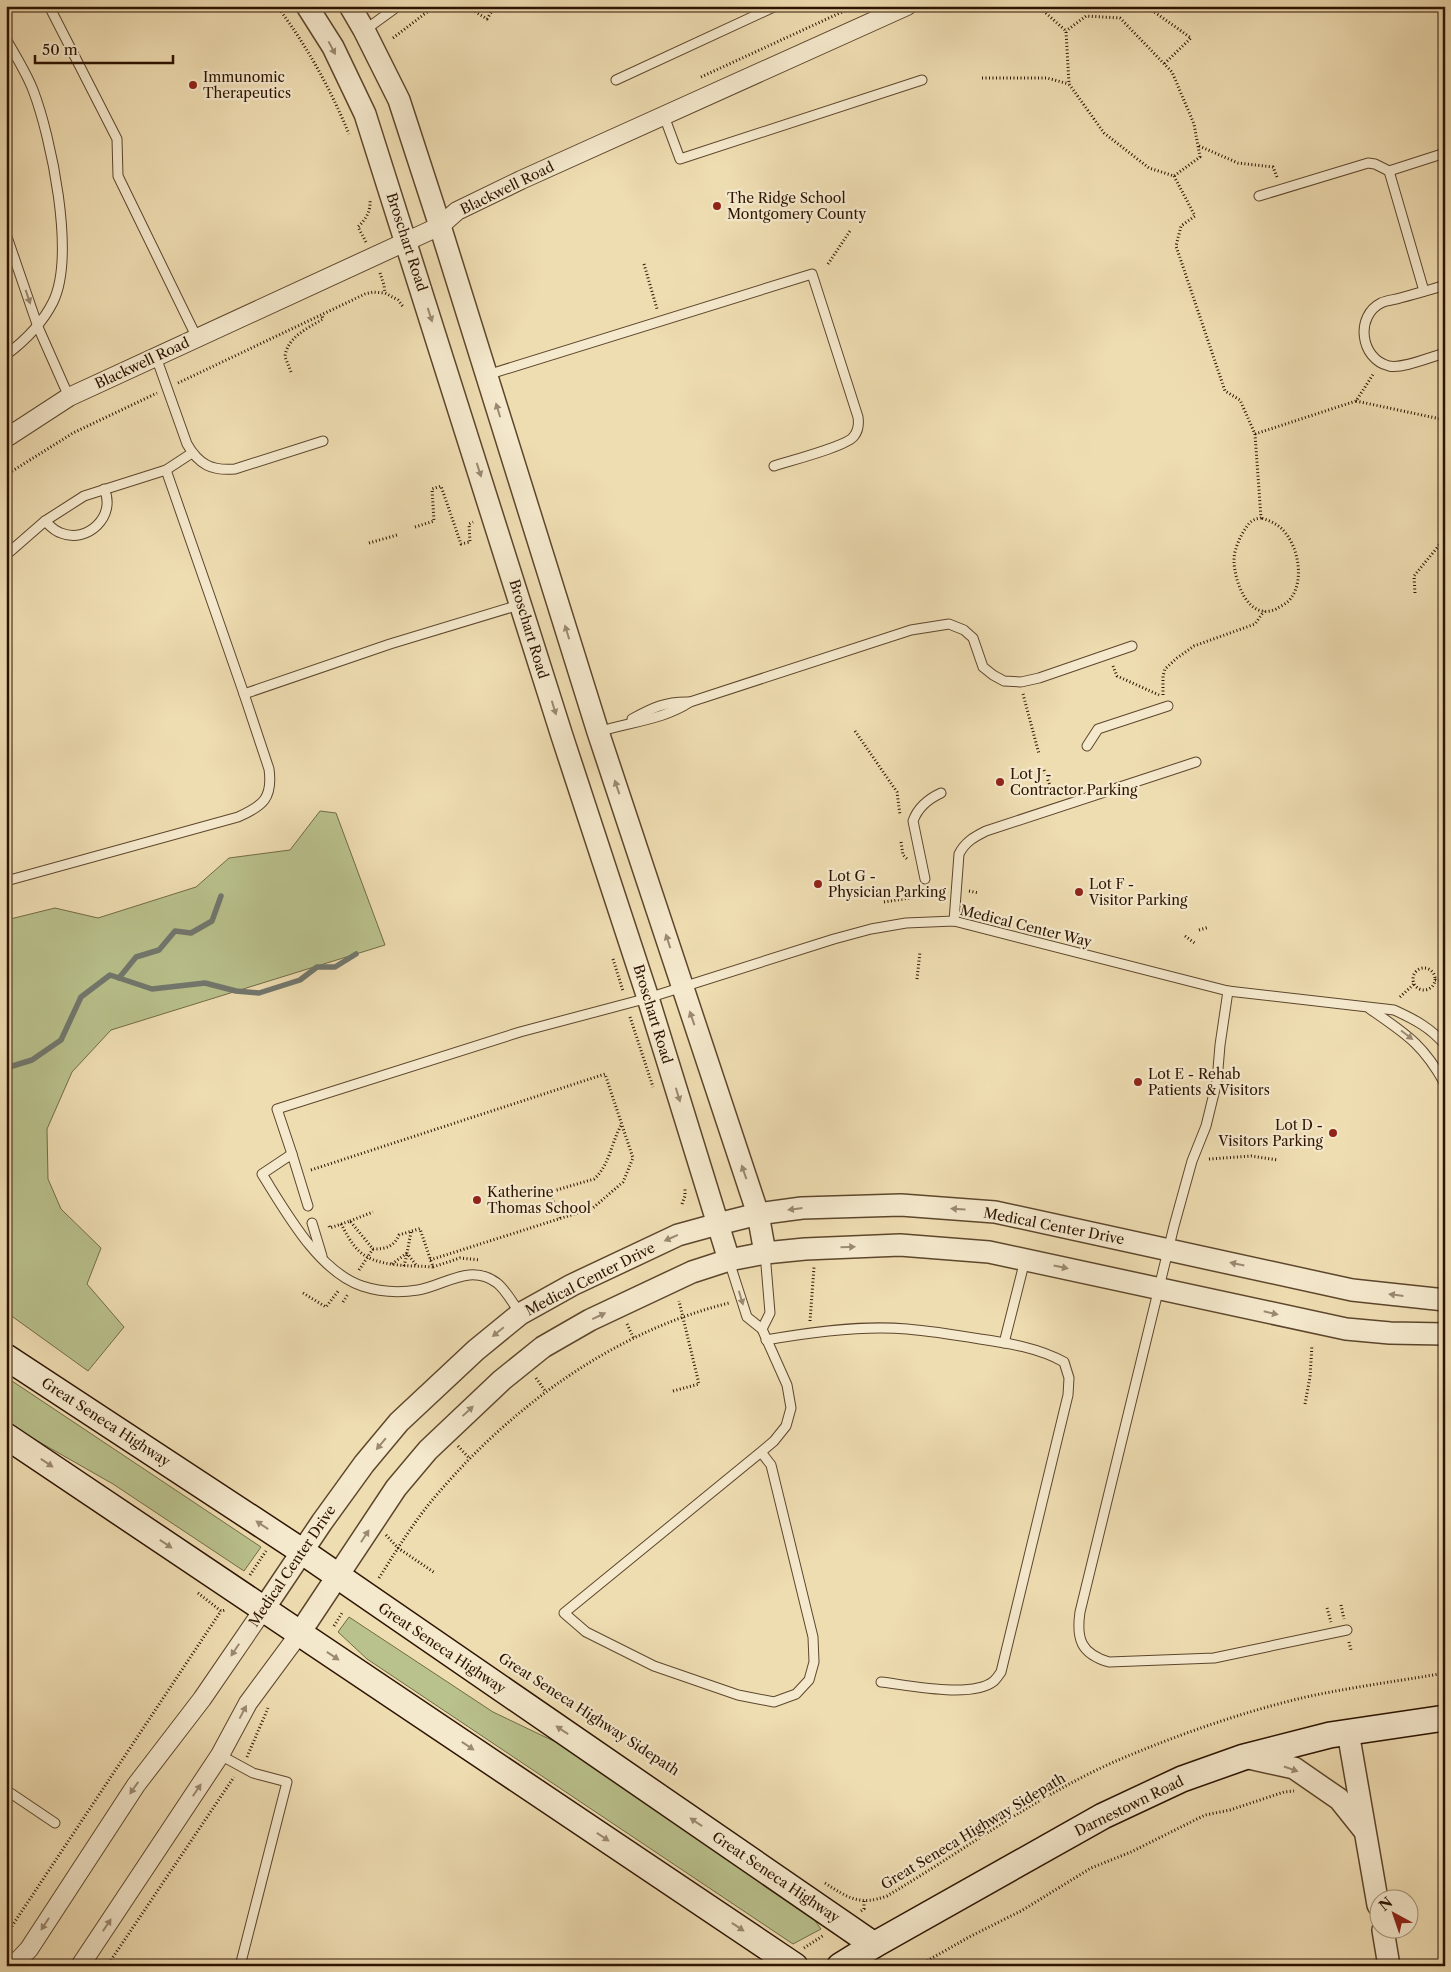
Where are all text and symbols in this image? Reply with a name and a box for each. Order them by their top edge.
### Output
scale bar [35,32,172,64]
text: 50 m [42,40,78,59]
one-way arrow [328,41,337,54]
place label: Immunomic Therapeutics [203,68,291,102]
marker: Immunomic Therapeutics [187,79,199,91]
street label: Blackwell Road [457,157,557,218]
place label: The Ridge School Montgomery County [727,189,867,223]
street label: Broschart Road [383,190,432,294]
marker: The Ridge School Montgomery County [711,200,723,212]
one-way arrow [25,289,32,304]
one-way arrow [427,307,434,322]
street label: Blackwell Road [92,333,192,393]
one-way arrow [494,403,501,418]
one-way arrow [476,462,484,477]
street label: Broschart Road [505,577,553,681]
one-way arrow [563,625,571,640]
one-way arrow [550,701,558,716]
place label: Lot J - Contractor Parking [1010,765,1138,799]
marker: Lot J - Contractor Parking [994,776,1006,788]
one-way arrow [613,779,621,794]
place label: Lot G - Physician Parking [828,867,946,901]
place label: Lot F - Visitor Parking [1088,875,1188,909]
marker: Lot G - Physician Parking [812,878,824,890]
marker: Lot F - Visitor Parking [1073,886,1085,898]
street label: Medical Center Way [958,901,1094,951]
one-way arrow [663,934,671,949]
street label: Broschart Road [629,962,677,1066]
one-way arrow [688,1010,696,1025]
one-way arrow [1400,1030,1414,1040]
place label: Lot E - Rehab Patients & Visitors [1148,1065,1270,1099]
marker: Lot E - Rehab Patients & Visitors [1132,1076,1144,1088]
one-way arrow [674,1088,682,1103]
place label: Lot D - Visitors Parking [1217,1116,1324,1150]
marker: Lot D - Visitors Parking [1327,1127,1339,1139]
one-way arrow [740,1164,747,1179]
place label: Katherine Thomas School [487,1183,591,1217]
marker: Katherine Thomas School [471,1194,483,1206]
street label: Medical Center Drive [982,1204,1126,1249]
one-way arrow [787,1205,803,1213]
one-way arrow [949,1205,965,1213]
one-way arrow [664,1235,678,1243]
street label: Medical Center Drive [522,1238,658,1319]
one-way arrow [840,1243,856,1251]
one-way arrow [1228,1260,1244,1268]
one-way arrow [1054,1263,1069,1271]
one-way arrow [737,1291,745,1306]
one-way arrow [1388,1291,1404,1299]
one-way arrow [1264,1309,1279,1317]
one-way arrow [592,1312,606,1320]
one-way arrow [492,1326,505,1337]
street label: Great Seneca Highway [38,1374,174,1471]
one-way arrow [462,1405,474,1417]
one-way arrow [375,1437,386,1450]
one-way arrow [40,1458,53,1468]
street label: Medical Center Drive [245,1502,340,1630]
one-way arrow [255,1520,269,1530]
one-way arrow [360,1529,370,1542]
one-way arrow [159,1539,172,1548]
street label: Great Seneca Highway [375,1599,509,1698]
one-way arrow [230,1643,240,1657]
street label: Great Seneca Highway Sidepath [495,1649,683,1779]
one-way arrow [326,1651,339,1661]
one-way arrow [239,1705,247,1719]
one-way arrow [555,1725,569,1735]
one-way arrow [461,1742,474,1751]
one-way arrow [1284,1765,1299,1773]
street label: Great Seneca Highway Sidepath [877,1769,1069,1893]
street label: Darnestown Road [1072,1772,1187,1840]
one-way arrow [129,1781,139,1795]
one-way arrow [192,1783,202,1797]
one-way arrow [689,1817,703,1827]
street label: Great Seneca Highway [709,1828,843,1927]
one-way arrow [596,1832,609,1842]
north arrow [1368,1890,1418,1940]
text: N [1375,1893,1396,1915]
one-way arrow [40,1917,50,1931]
one-way arrow [102,1919,112,1932]
one-way arrow [731,1922,745,1932]

